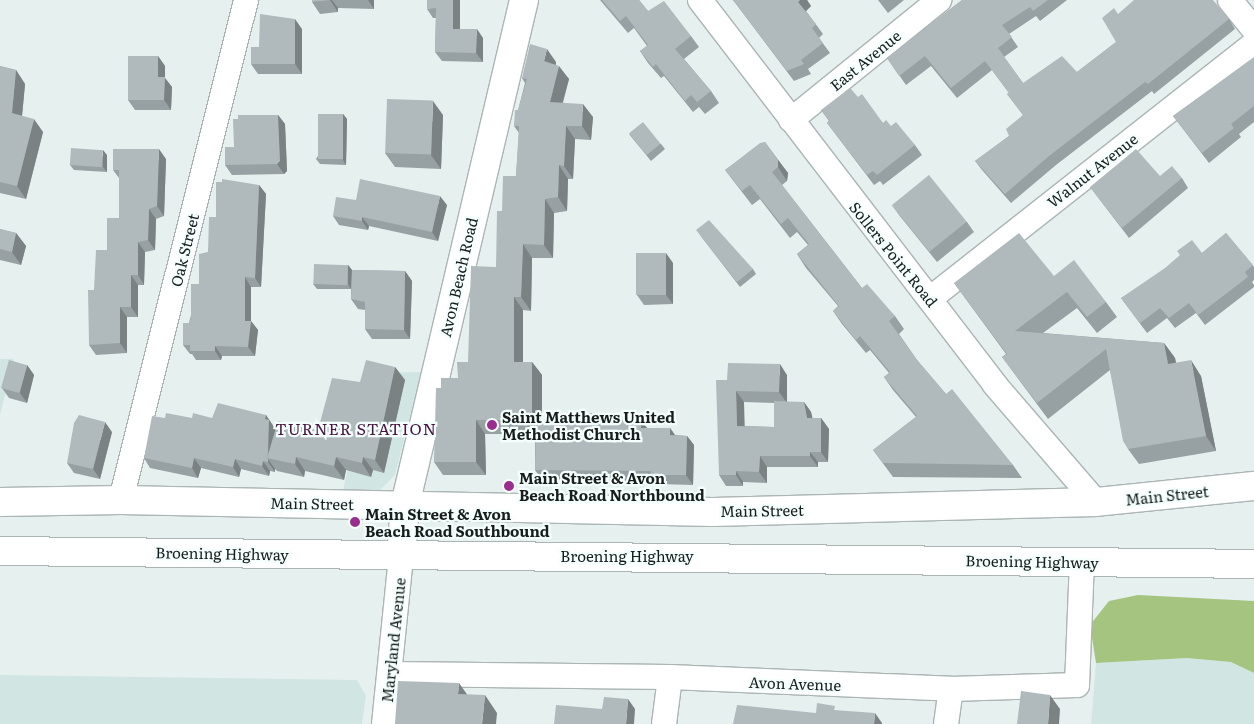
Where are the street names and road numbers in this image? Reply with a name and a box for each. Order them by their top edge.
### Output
street label: East Avenue [826,26,904,94]
street label: Walnut Avenue [1043,129,1141,211]
street label: Sollers Point Road [846,198,942,310]
street label: Oak Street [166,212,202,288]
street label: Avon Beach Road [435,215,481,339]
street label: Main Street [1124,482,1210,508]
street label: Main Street [270,493,354,513]
street label: Main Street [720,500,804,520]
street label: Broening Highway [155,543,289,563]
street label: Broening Highway [560,547,694,565]
street label: Broening Highway [965,551,1099,571]
street label: Maryland Avenue [377,577,409,703]
street label: Avon Avenue [749,672,841,694]

